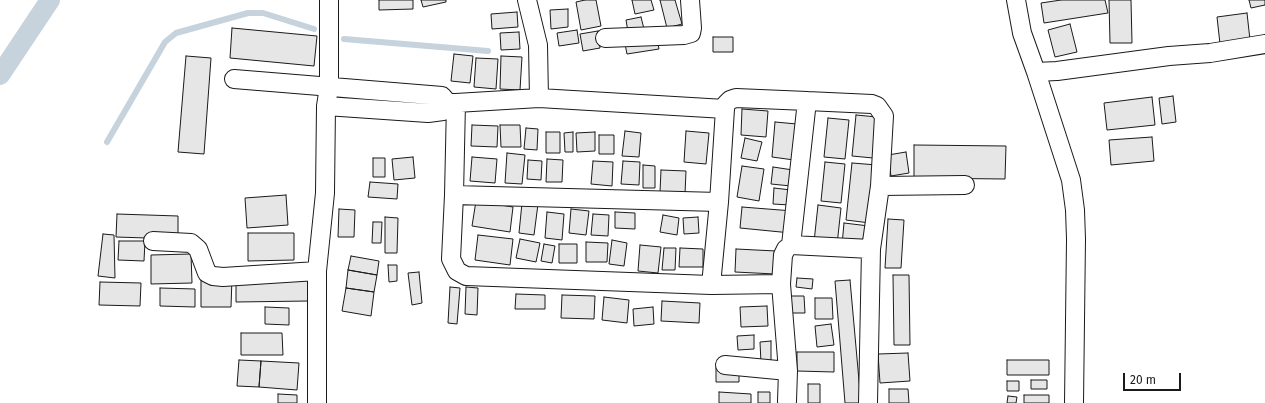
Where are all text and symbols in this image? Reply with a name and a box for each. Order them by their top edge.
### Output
scale bar [1125,365,1183,391]
text: 20 m [1130,373,1156,387]

